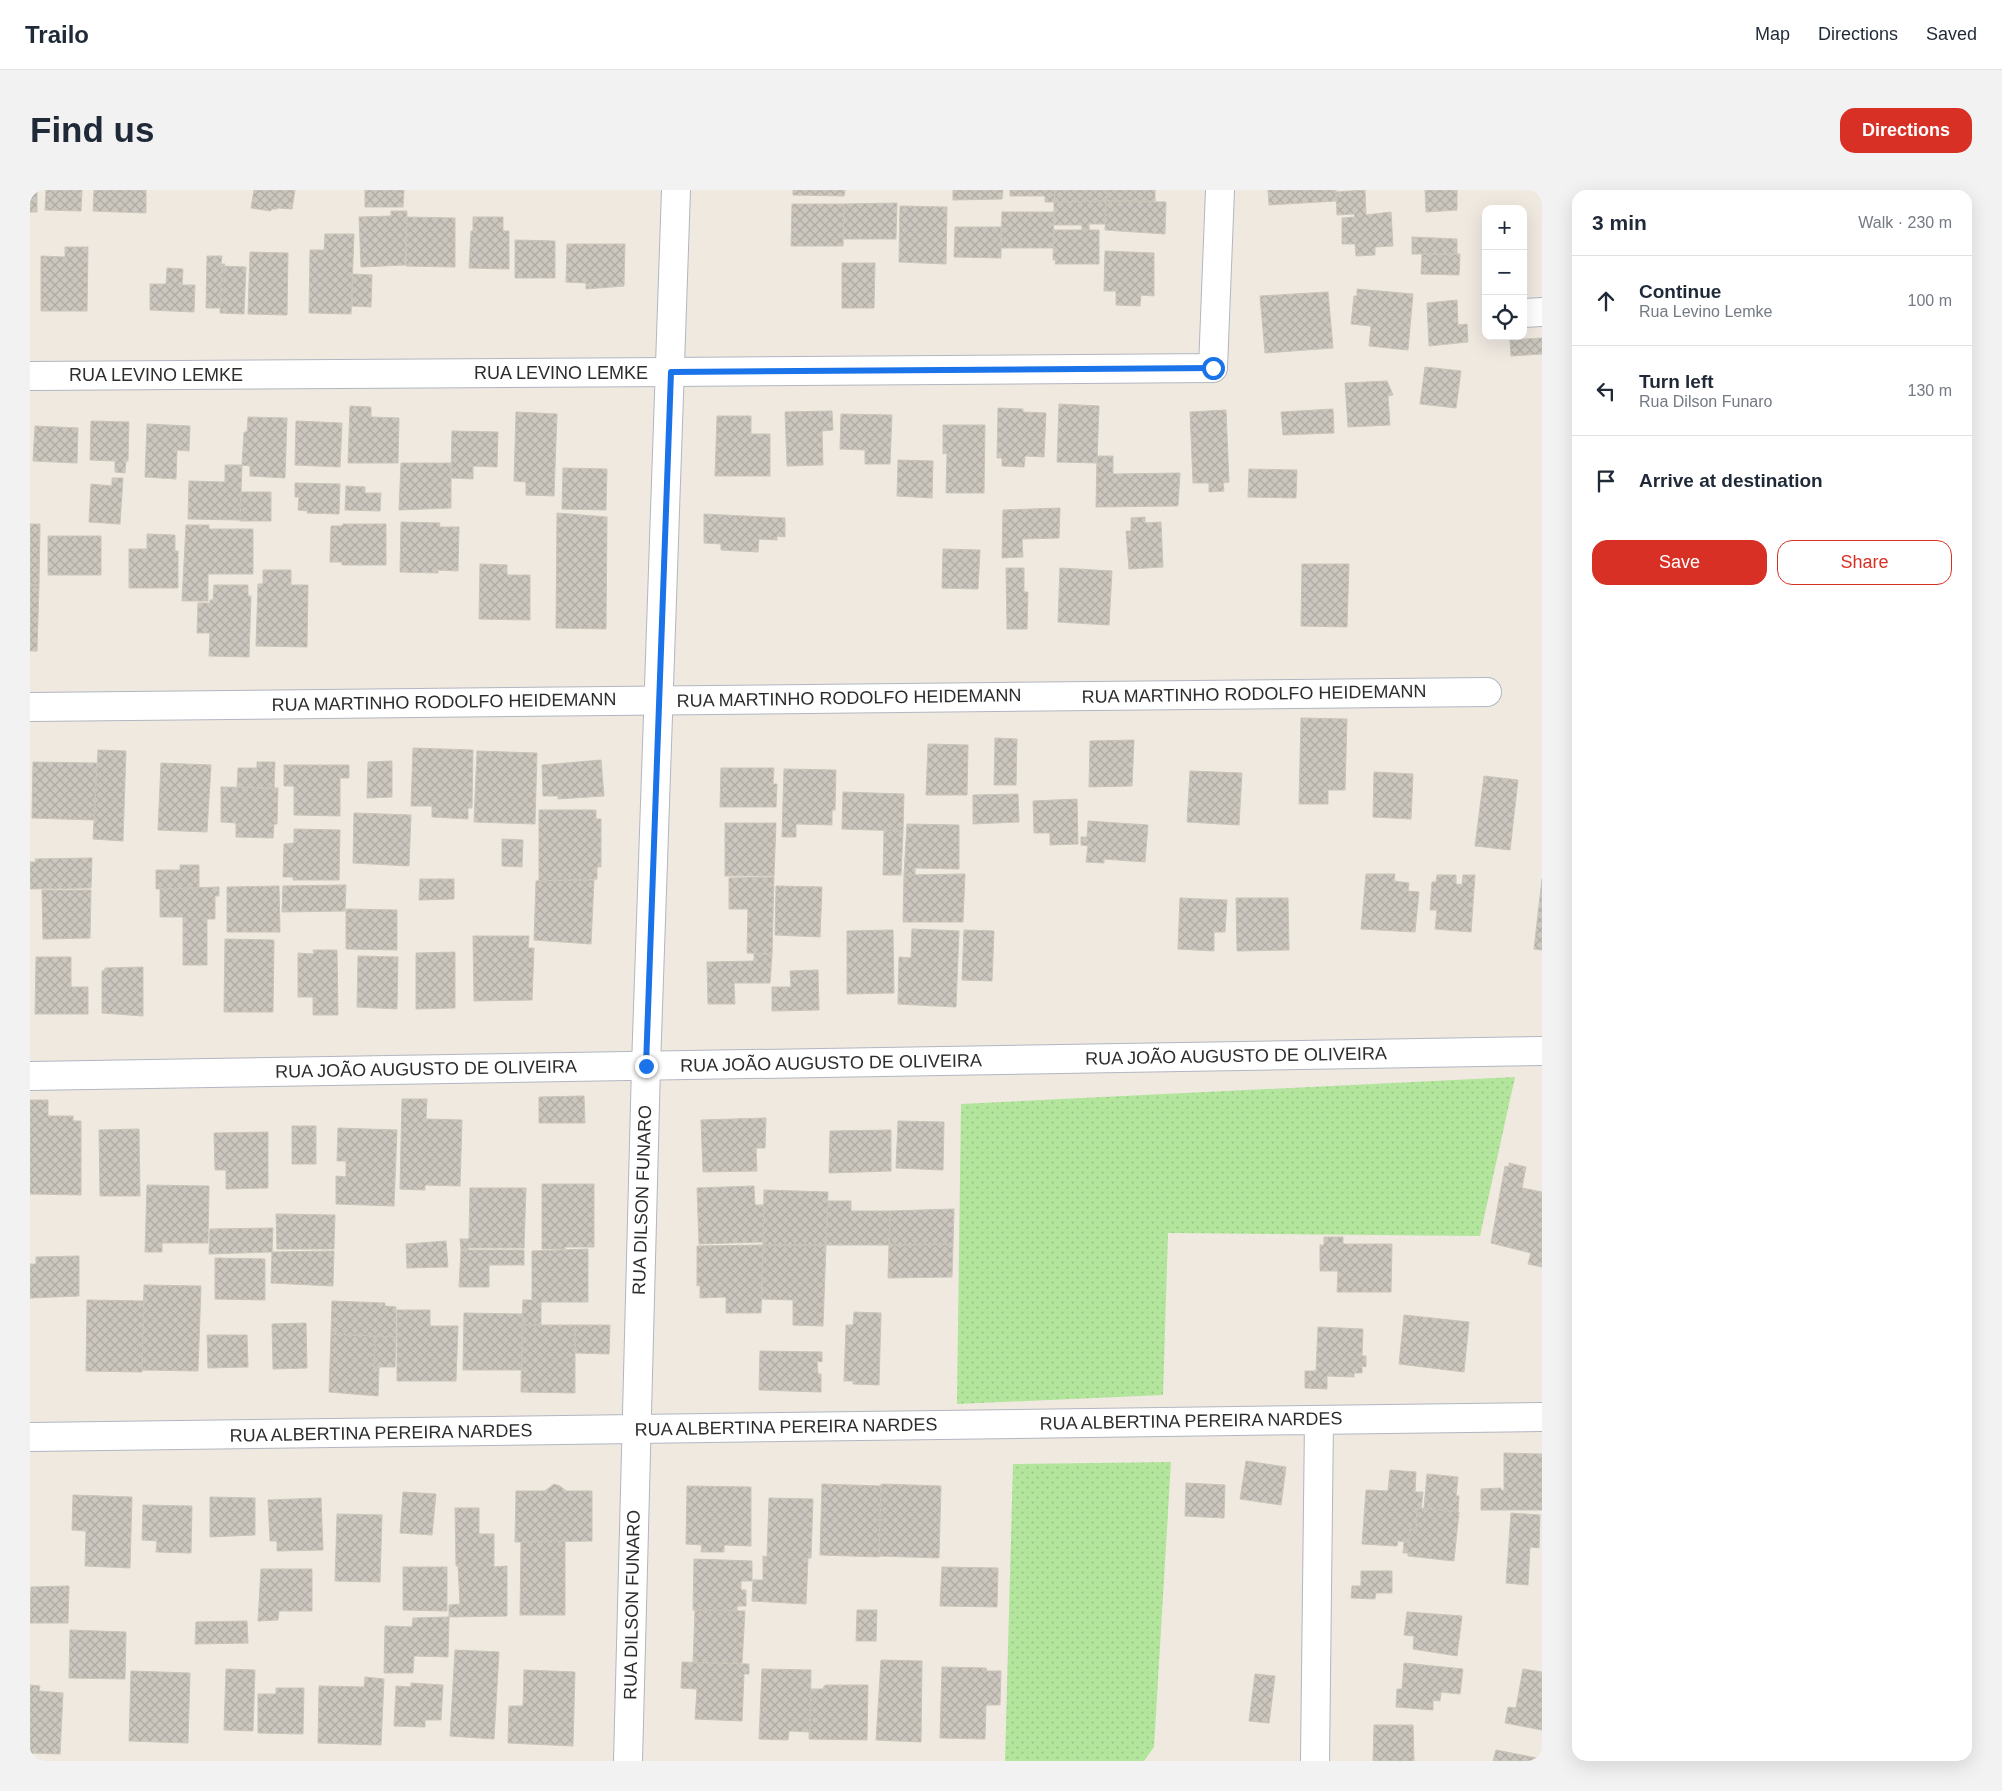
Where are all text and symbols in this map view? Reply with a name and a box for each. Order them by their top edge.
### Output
text: Trailo [25,21,89,48]
text: Map [1755,24,1790,44]
text: Directions [1818,24,1898,44]
text: Saved [1926,24,1977,44]
button: Directions [1840,108,1972,153]
text: Find us [30,110,154,149]
map controls [1482,205,1527,340]
button: + [1482,205,1527,250]
text: 3 min [1592,211,1647,234]
text: Walk · 230 m [1858,214,1952,231]
button: − [1482,250,1527,295]
text: Continue [1639,281,1721,302]
icon: ahead [1592,287,1620,315]
text: 100 m [1908,292,1952,309]
button: locate [1482,295,1527,340]
text: Rua Levino Lemke [1639,303,1772,320]
route start [1202,357,1225,380]
street label: RUA LEVINO LEMKE [474,363,648,383]
street label: RUA LEVINO LEMKE [69,365,243,385]
text: Turn left [1639,371,1714,392]
icon: left [1592,377,1620,405]
text: 130 m [1908,382,1952,399]
text: Rua Dilson Funaro [1639,393,1772,410]
icon: arrive [1592,467,1620,495]
text: Arrive at destination [1639,470,1823,491]
button: Save [1592,540,1767,585]
button: Share [1777,540,1952,585]
street label: RUA MARTINHO RODOLFO HEIDEMANN [1082,681,1426,707]
street label: RUA MARTINHO RODOLFO HEIDEMANN [677,685,1021,711]
street label: RUA MARTINHO RODOLFO HEIDEMANN [272,689,616,715]
street label: RUA JOÃO AUGUSTO DE OLIVEIRA [1085,1042,1387,1069]
street label: RUA JOÃO AUGUSTO DE OLIVEIRA [680,1049,982,1076]
street label: RUA JOÃO AUGUSTO DE OLIVEIRA [275,1055,577,1082]
route end [635,1055,658,1078]
street label: RUA DILSON FUNARO [629,1105,655,1295]
street label: RUA ALBERTINA PEREIRA NARDES [1039,1408,1343,1434]
street label: RUA ALBERTINA PEREIRA NARDES [634,1414,938,1440]
street label: RUA ALBERTINA PEREIRA NARDES [229,1420,533,1446]
street label: RUA DILSON FUNARO [620,1510,644,1700]

